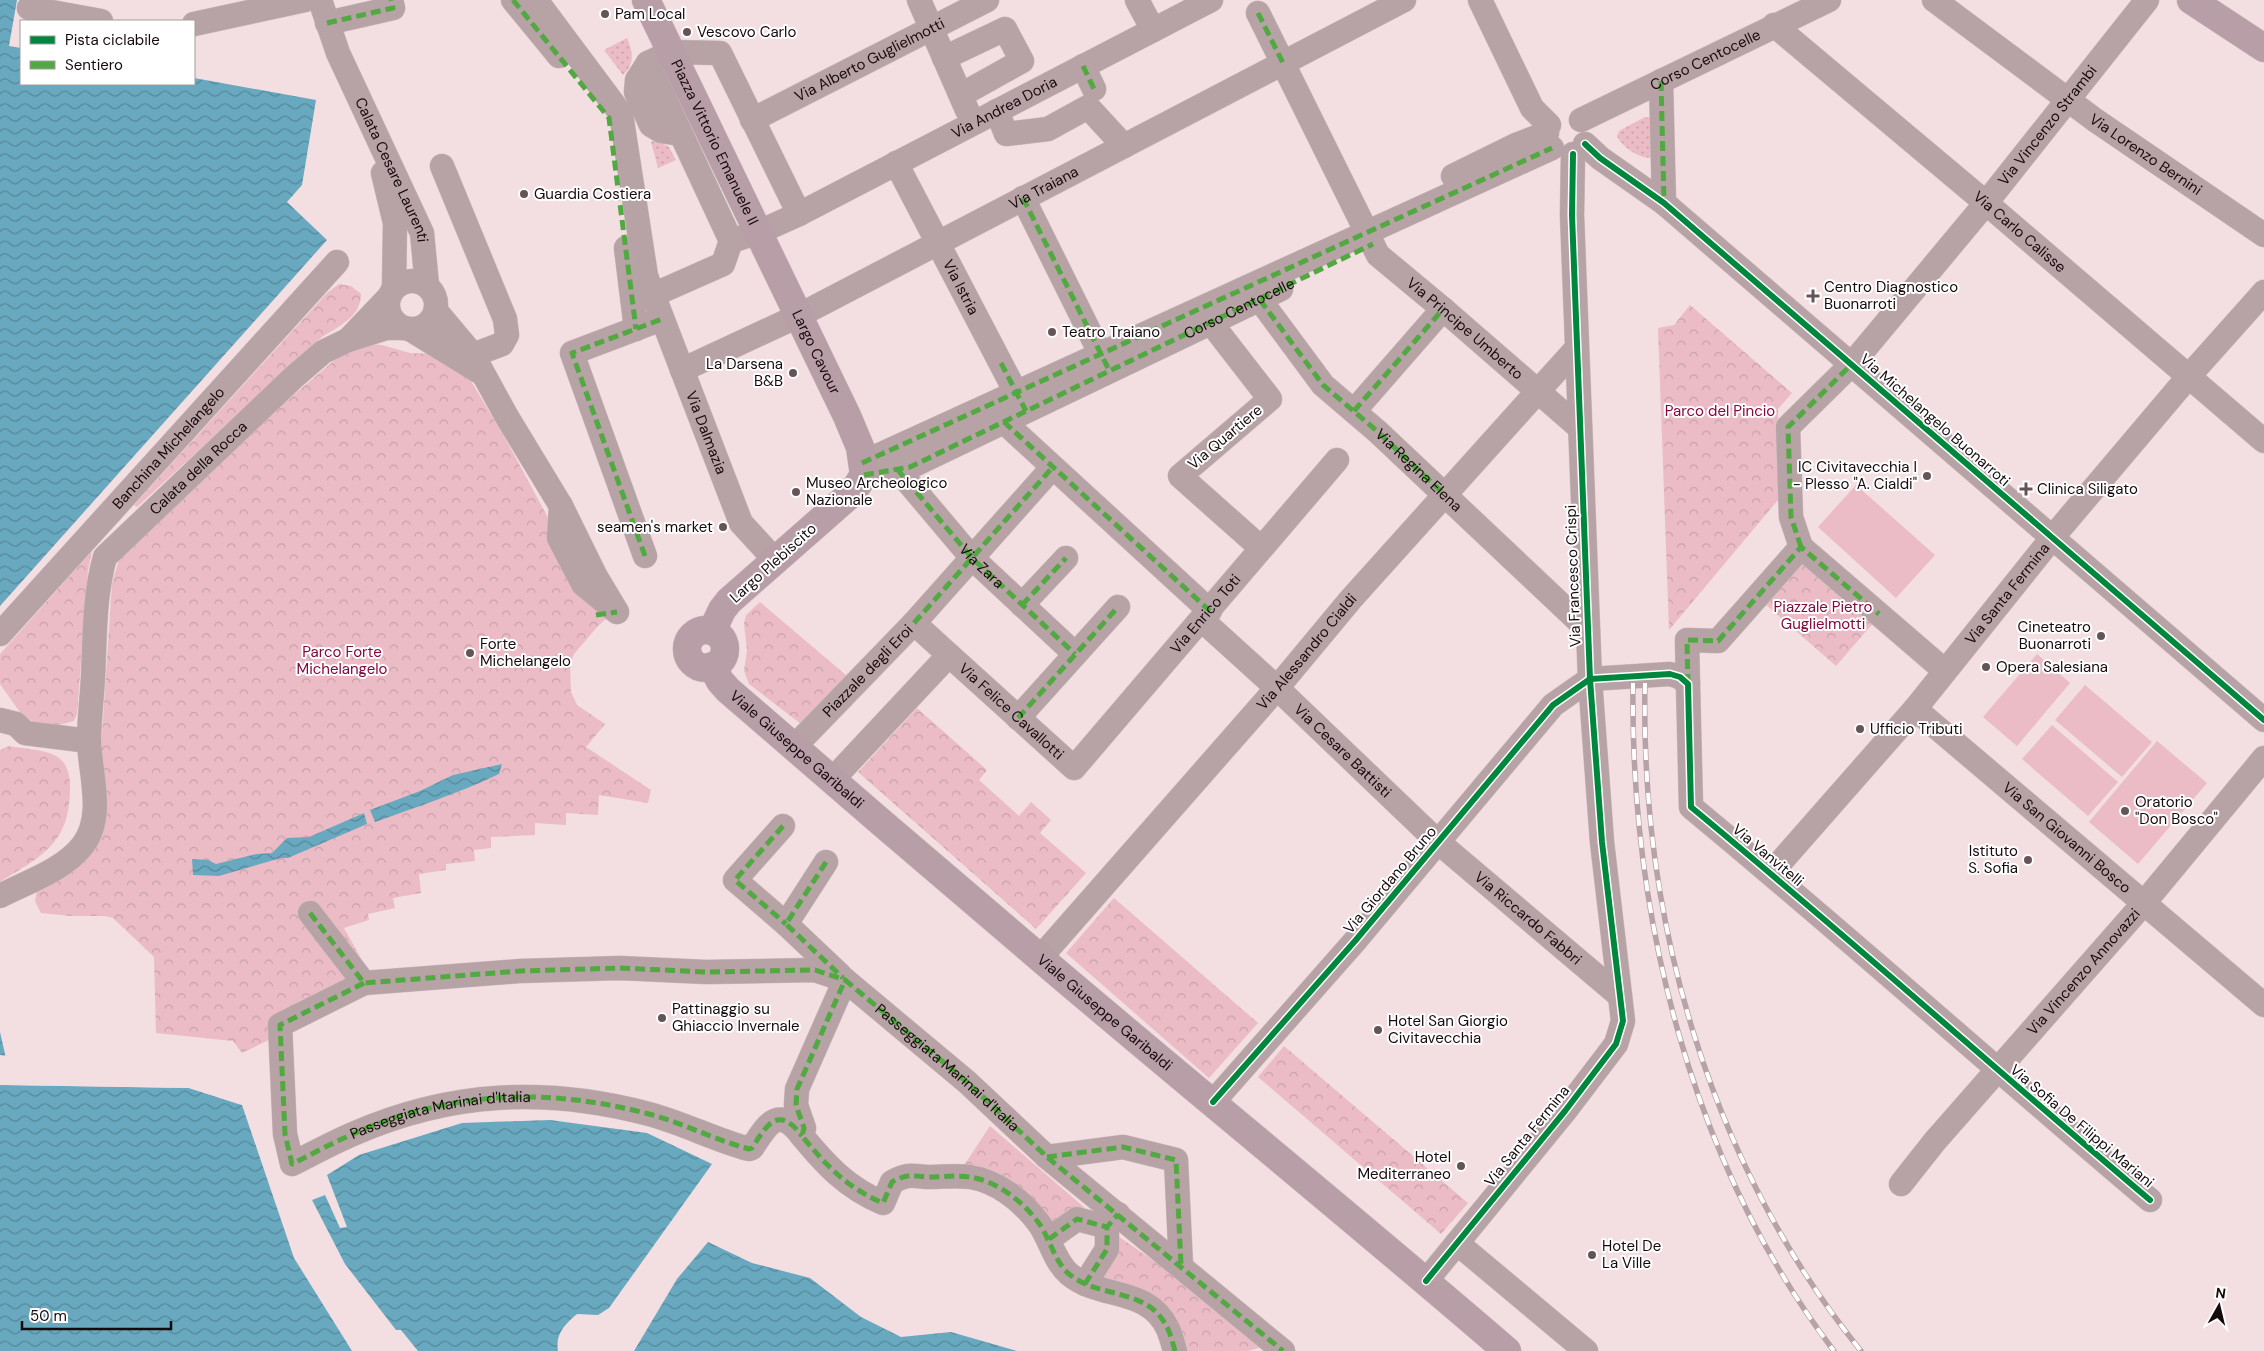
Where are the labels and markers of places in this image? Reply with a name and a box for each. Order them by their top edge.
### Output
place label: Pam Local [615,4,685,24]
marker: Pam Local [599,8,611,20]
place label: Vescovo Carlo [697,22,796,42]
marker: Vescovo Carlo [681,26,693,38]
place label: Guardia Costiera [534,184,651,204]
marker: Guardia Costiera [518,188,530,200]
place label: Centro Diagnostico Buonarroti [1824,277,1958,314]
marker: Centro Diagnostico Buonarroti [1806,289,1820,303]
place label: Teatro Traiano [1062,322,1160,342]
marker: Teatro Traiano [1046,326,1058,338]
place label: La Darsena B&B [706,354,783,391]
marker: La Darsena B&B [787,367,799,379]
place label: IC Civitavecchia I - Plesso "A. Cialdi" [1793,457,1917,494]
marker: IC Civitavecchia I - Plesso "A. Cialdi" [1921,470,1933,482]
place label: Museo Archeologico Nazionale [806,473,947,510]
place label: Clinica Siligato [2037,479,2138,499]
marker: Clinica Siligato [2019,482,2033,496]
marker: Museo Archeologico Nazionale [790,486,802,498]
place label: seamen's market [597,517,713,537]
marker: seamen's market [717,521,729,533]
place label: Cineteatro Buonarroti [2018,617,2091,654]
marker: Cineteatro Buonarroti [2095,630,2107,642]
place label: Forte Michelangelo [480,634,571,671]
marker: Forte Michelangelo [464,647,476,659]
place label: Opera Salesiana [1996,657,2108,677]
marker: Opera Salesiana [1980,661,1992,673]
place label: Ufficio Tributi [1870,719,1963,739]
marker: Ufficio Tributi [1854,723,1866,735]
place label: Oratorio "Don Bosco" [2135,792,2218,829]
marker: Oratorio "Don Bosco" [2119,805,2131,817]
place label: Istituto S. Sofia [1968,841,2018,878]
marker: Istituto S. Sofia [2022,854,2034,866]
place label: Pattinaggio su Ghiaccio Invernale [672,999,800,1036]
place label: Hotel San Giorgio Civitavecchia [1388,1011,1508,1048]
marker: Pattinaggio su Ghiaccio Invernale [656,1012,668,1024]
marker: Hotel San Giorgio Civitavecchia [1372,1024,1384,1036]
place label: Hotel Mediterraneo [1357,1147,1451,1184]
marker: Hotel Mediterraneo [1455,1160,1467,1172]
place label: Hotel De La Ville [1602,1236,1661,1273]
marker: Hotel De La Ville [1586,1249,1598,1261]

